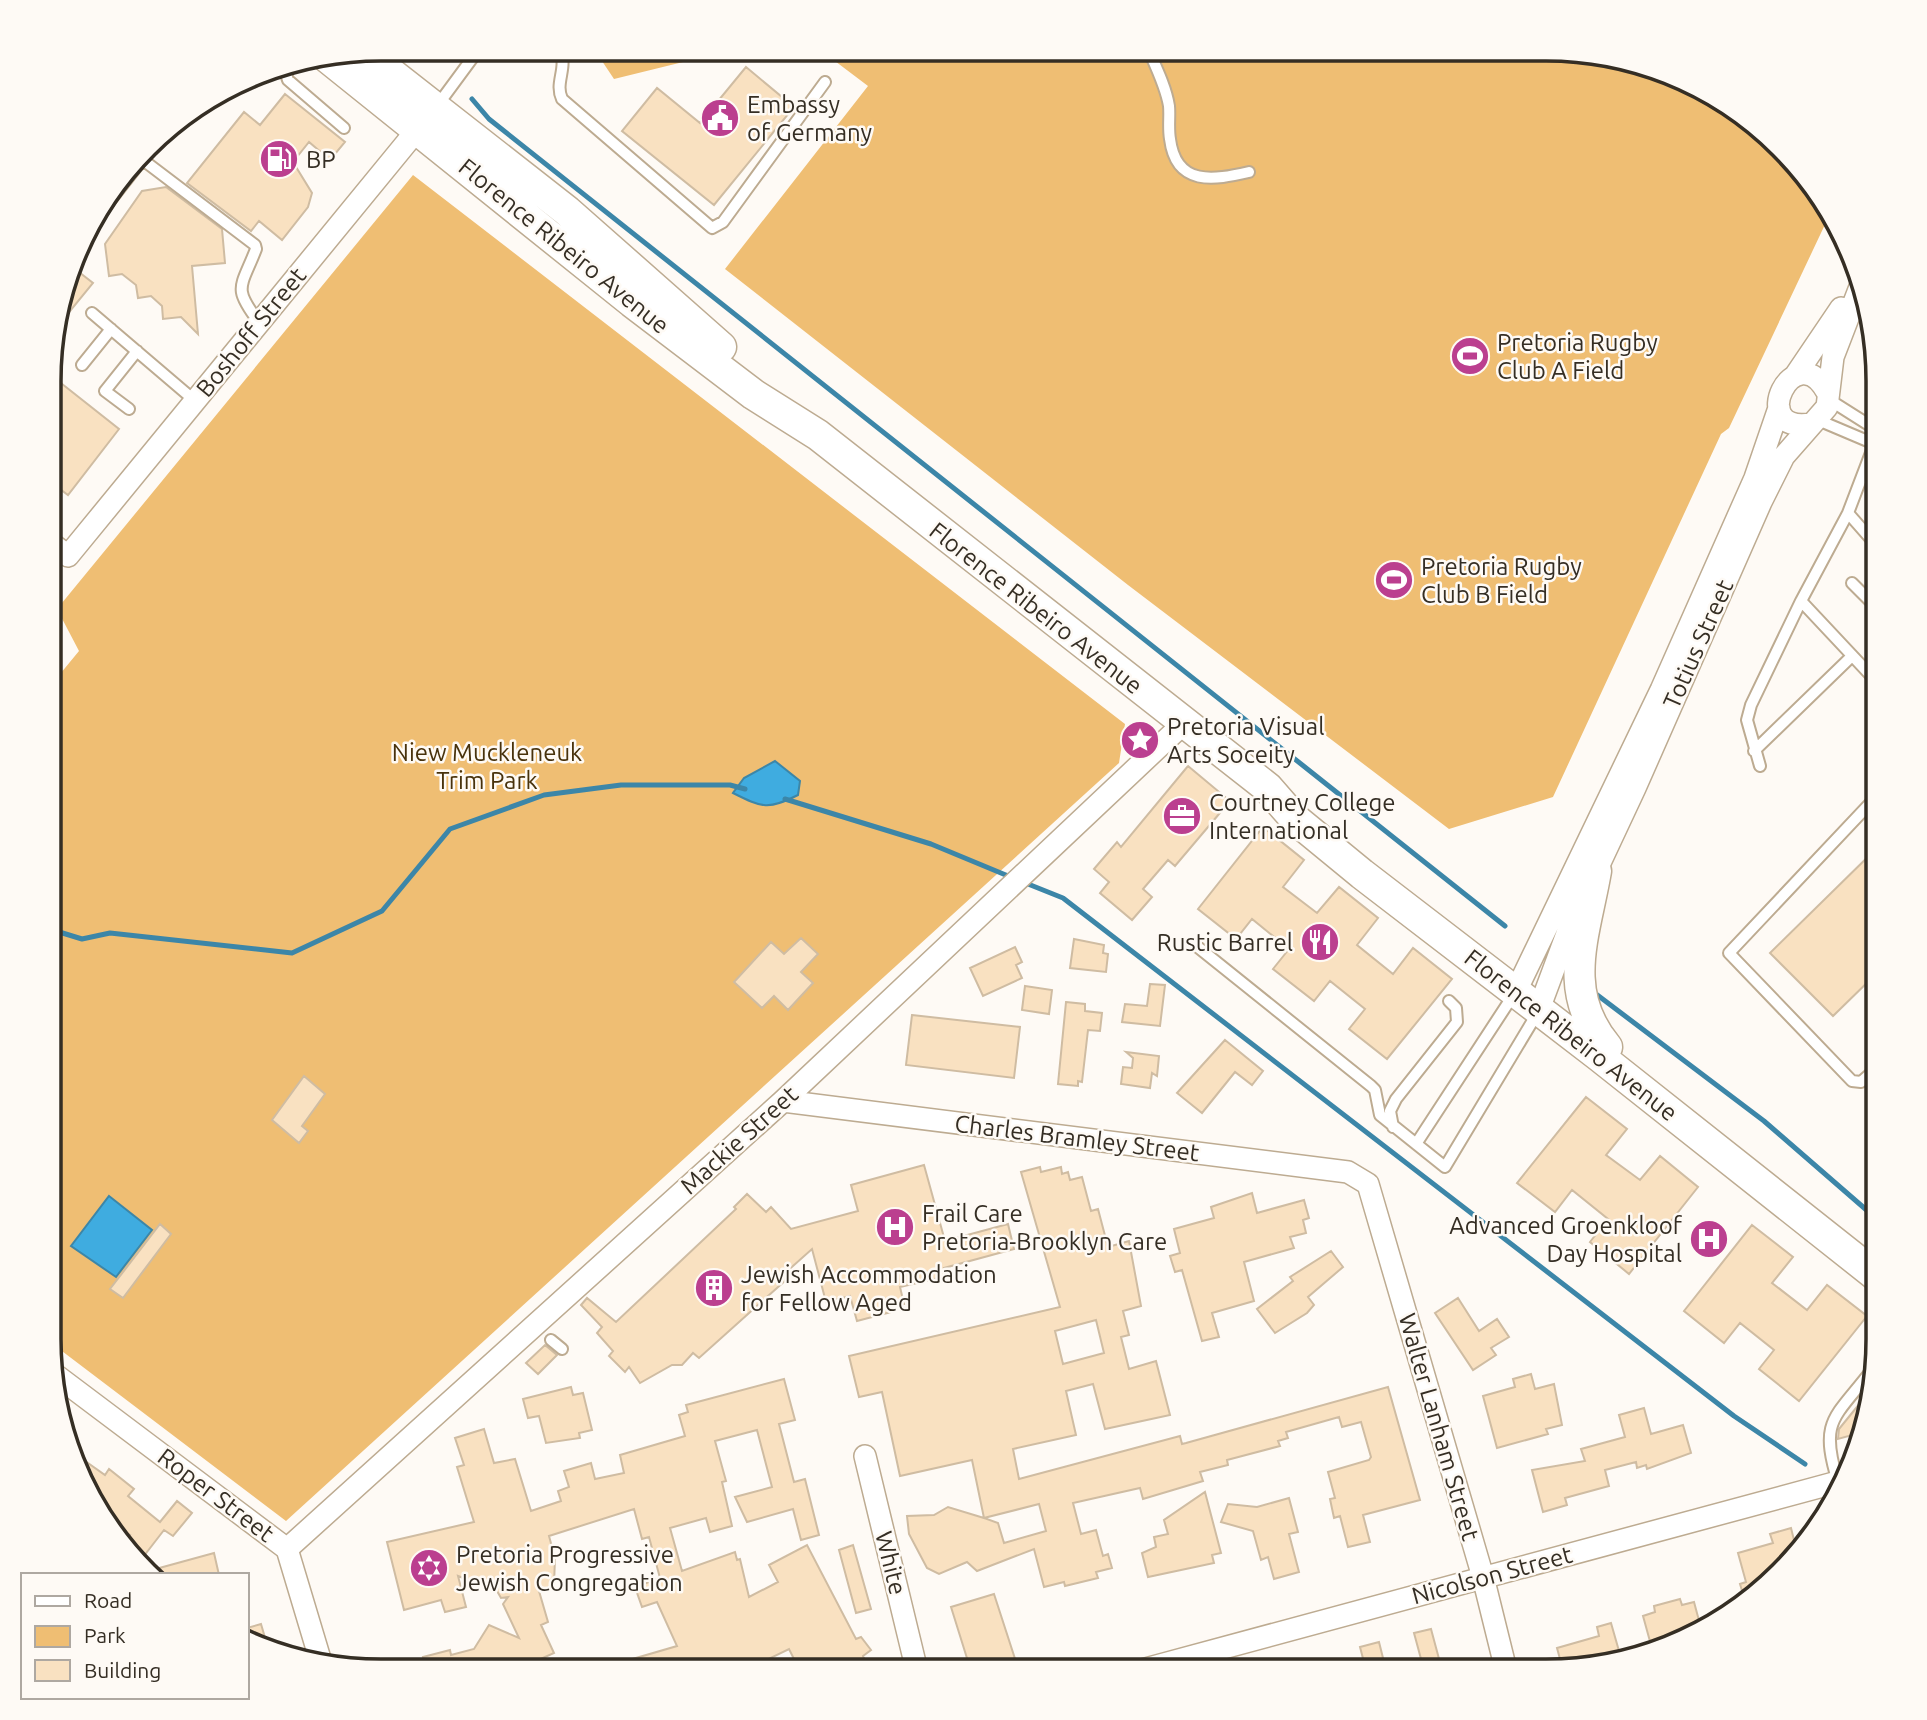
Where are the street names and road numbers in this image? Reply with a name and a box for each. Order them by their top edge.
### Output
street label: Florence Ribeiro Avenue [454,153,674,339]
street label: Boshoff Street [191,262,312,402]
street label: Florence Ribeiro Avenue [924,517,1148,699]
street label: Totius Street [1658,575,1739,713]
street label: Florence Ribeiro Avenue [1459,944,1683,1126]
street label: Mackie Street [675,1080,803,1200]
street label: Charles Bramley Street [953,1110,1201,1166]
street label: Walter Lanham Street [1394,1310,1485,1544]
street label: Roper Street [153,1443,280,1548]
street label: White [870,1529,912,1597]
street label: Nicolson Street [1409,1540,1576,1609]

